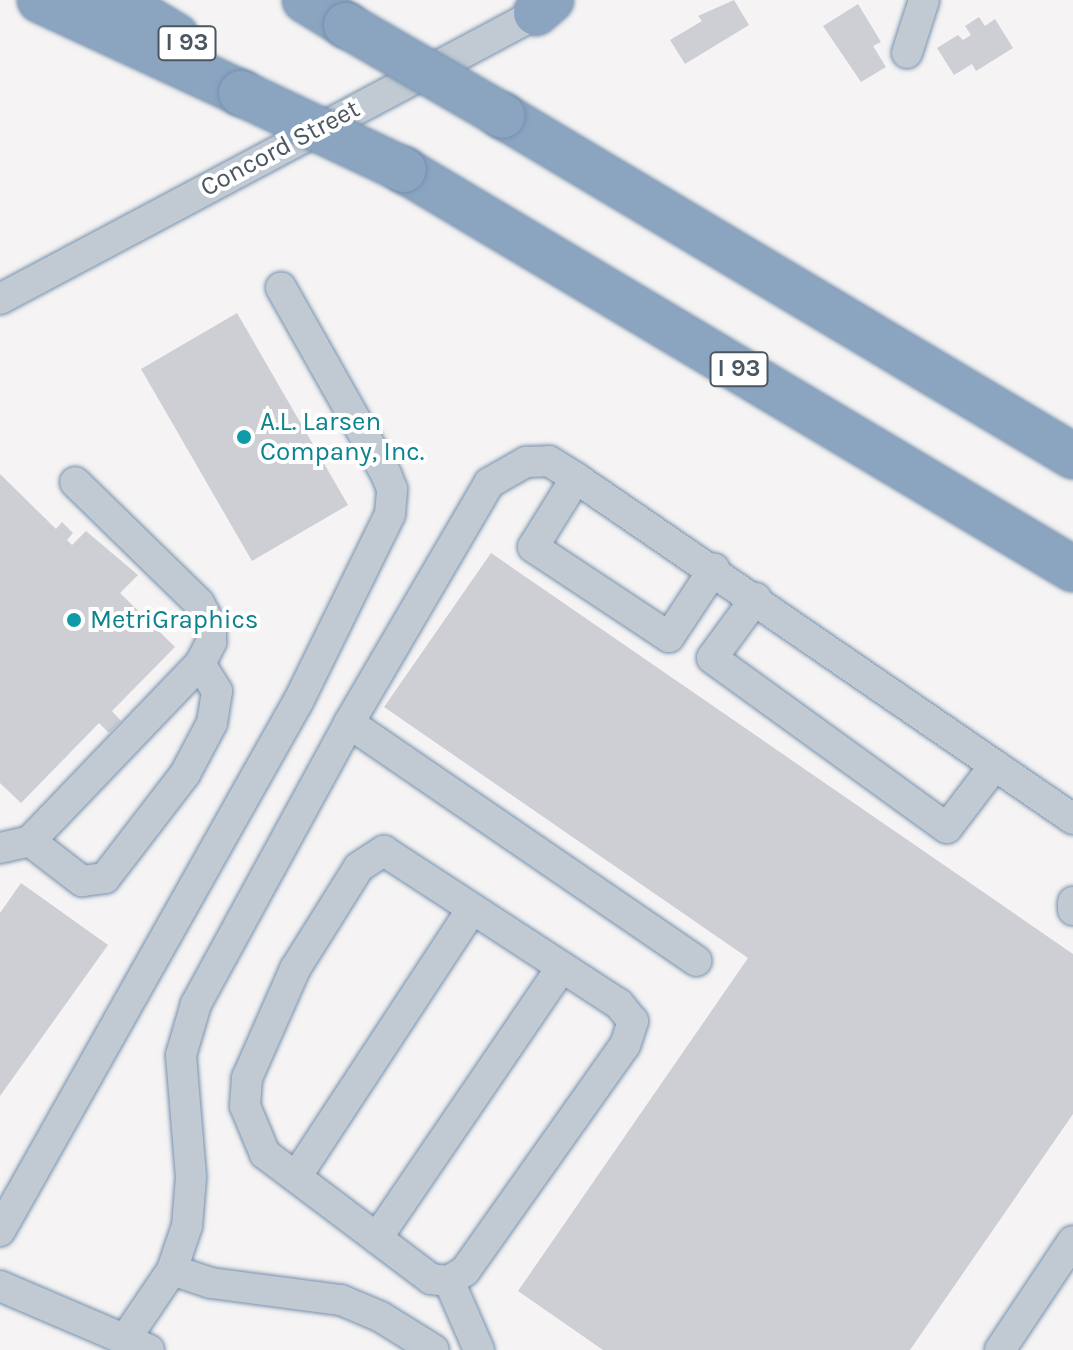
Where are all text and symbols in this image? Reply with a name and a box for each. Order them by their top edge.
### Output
road number: I 93 [157,23,217,63]
street label: Concord Street [195,93,365,203]
road number: I 93 [709,349,769,389]
place label: A.L. Larsen Company, Inc. [260,406,424,468]
marker: A.L. Larsen Company, Inc. [235,428,253,446]
place label: MetriGraphics [90,604,258,636]
marker: MetriGraphics [65,611,83,629]

